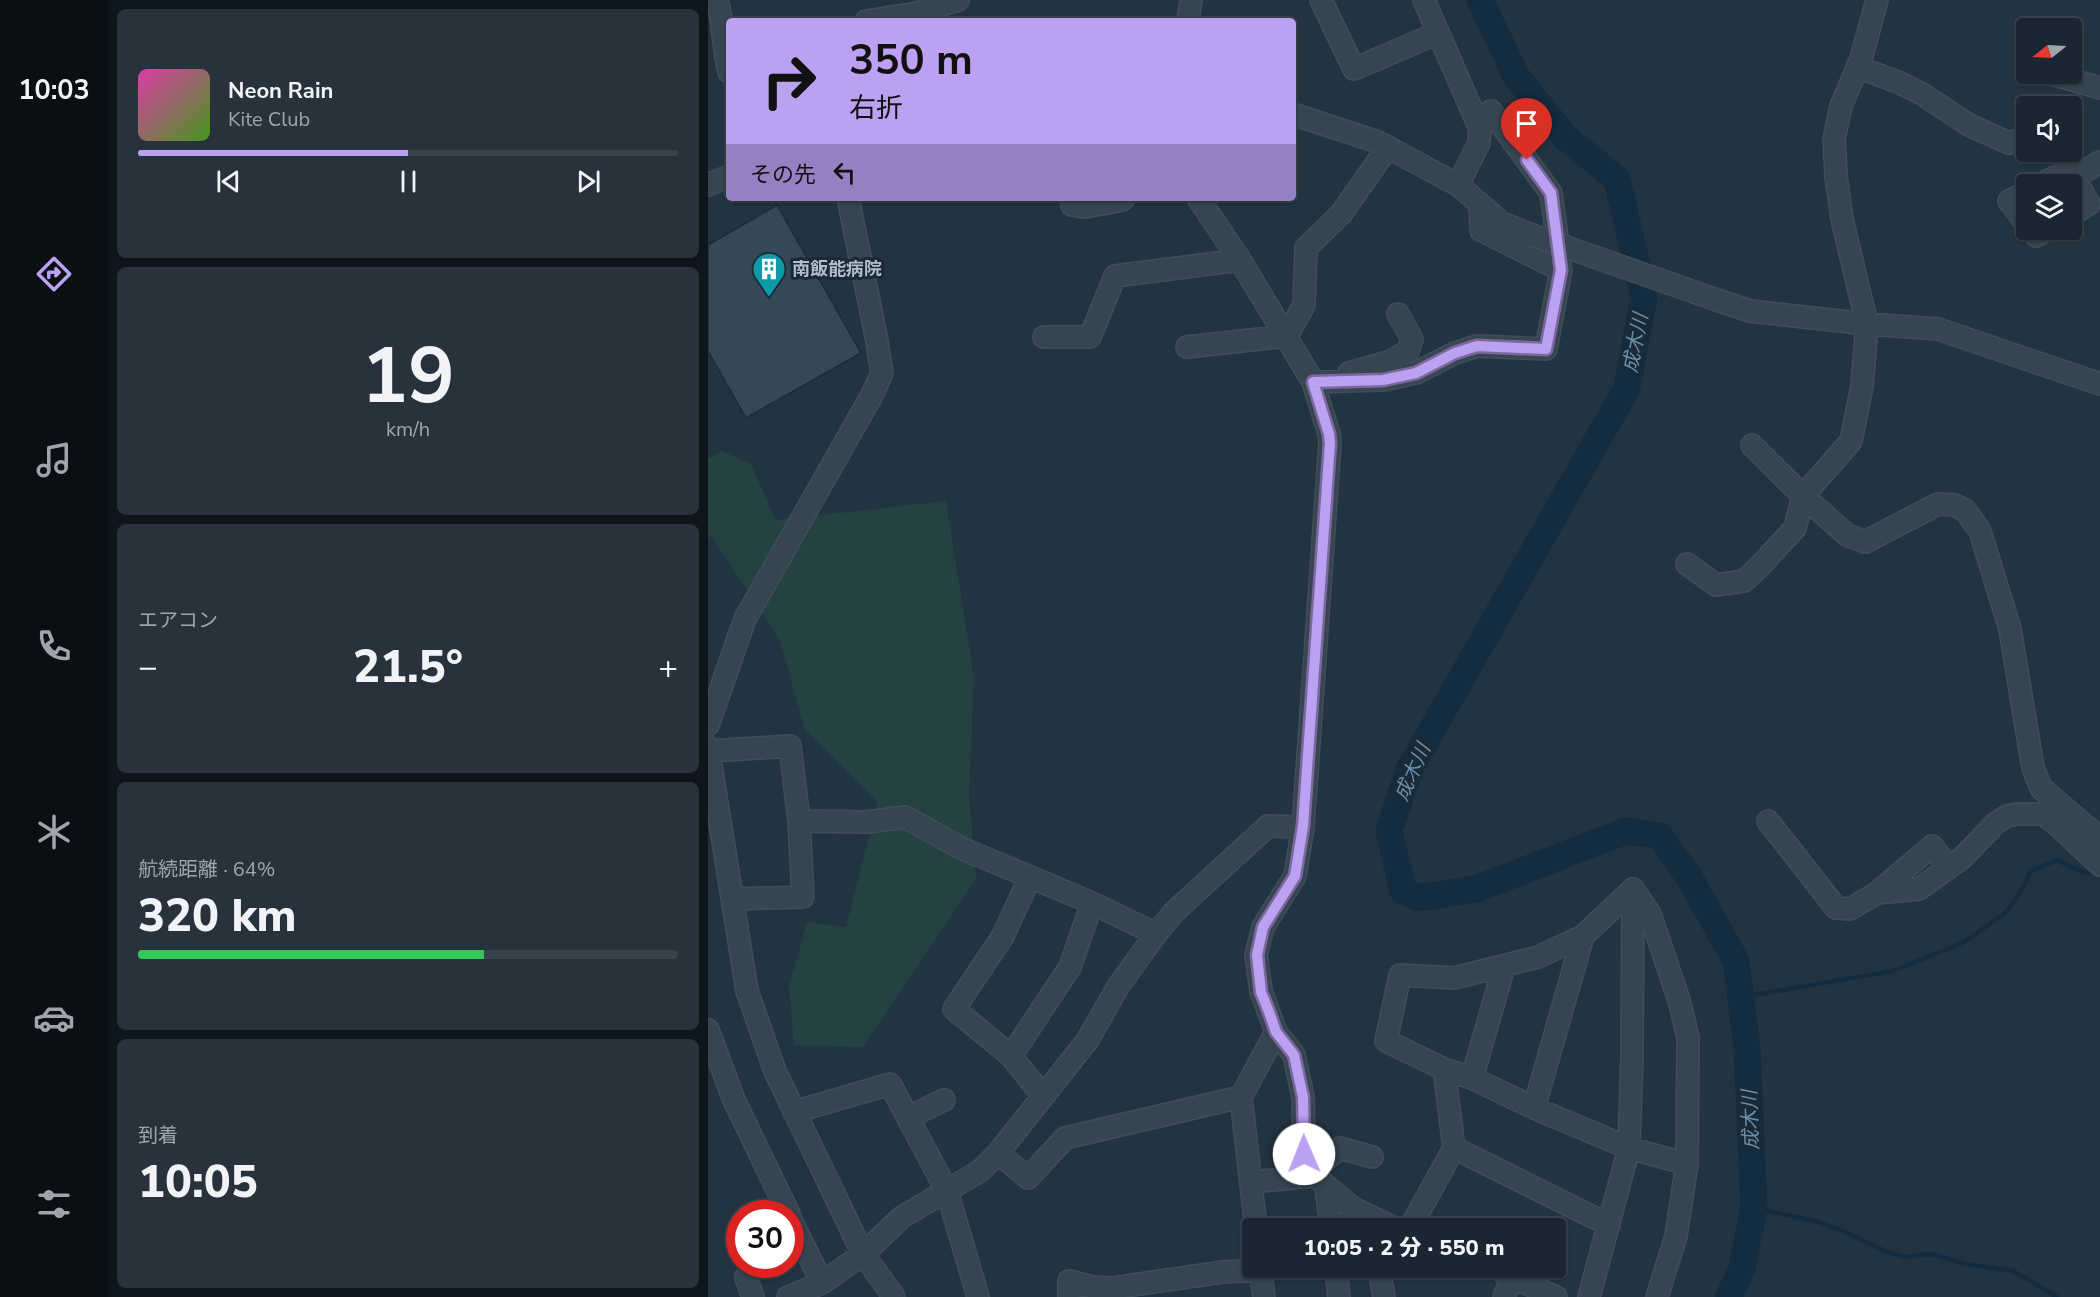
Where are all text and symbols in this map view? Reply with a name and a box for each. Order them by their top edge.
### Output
north arrow [2016,18,2082,84]
map controls [2016,18,2082,240]
text: 350 m [849,32,973,89]
icon: right [750,42,828,120]
text: 10:03 [18,72,90,109]
text: Neon Rain [228,76,333,106]
text: 右折 [849,90,903,127]
button: sound [2016,96,2082,162]
pin [1501,98,1552,160]
text: Kite Club [228,106,310,133]
icon: arrive [1510,107,1543,140]
icon: left [828,156,861,189]
text: その先 [750,160,816,190]
icon: previous [212,165,245,198]
icon: pause [392,165,425,198]
icon: next [572,165,605,198]
button: layers [2016,174,2082,240]
building icon: 南飯能病院 [751,251,787,298]
icon: directions [33,253,75,295]
place label: 南飯能病院 [792,257,882,281]
water label: 成木川 [1617,309,1655,375]
text: 19 [361,323,455,430]
text: km/h [386,416,430,443]
icon: music [33,439,75,481]
text: エアコン [138,607,218,634]
icon: phone [33,625,75,667]
text: 21.5° [353,637,463,698]
text: − [138,645,158,690]
text: + [658,645,678,690]
water label: 成木川 [1388,737,1438,805]
icon: climate [33,811,75,853]
text: 航続距離 · 64% [138,856,275,883]
text: 320 km [138,886,297,947]
icon: car [33,997,75,1039]
water label: 成木川 [1736,1088,1765,1150]
text: 到着 [138,1122,178,1149]
position arrow [1272,1122,1336,1186]
text: 10:05 [138,1152,258,1213]
icon: filters [33,1183,75,1225]
speed limit sign: 30 [726,1200,804,1278]
text: 10:05 · 2 分 · 550 m [1303,1233,1505,1263]

